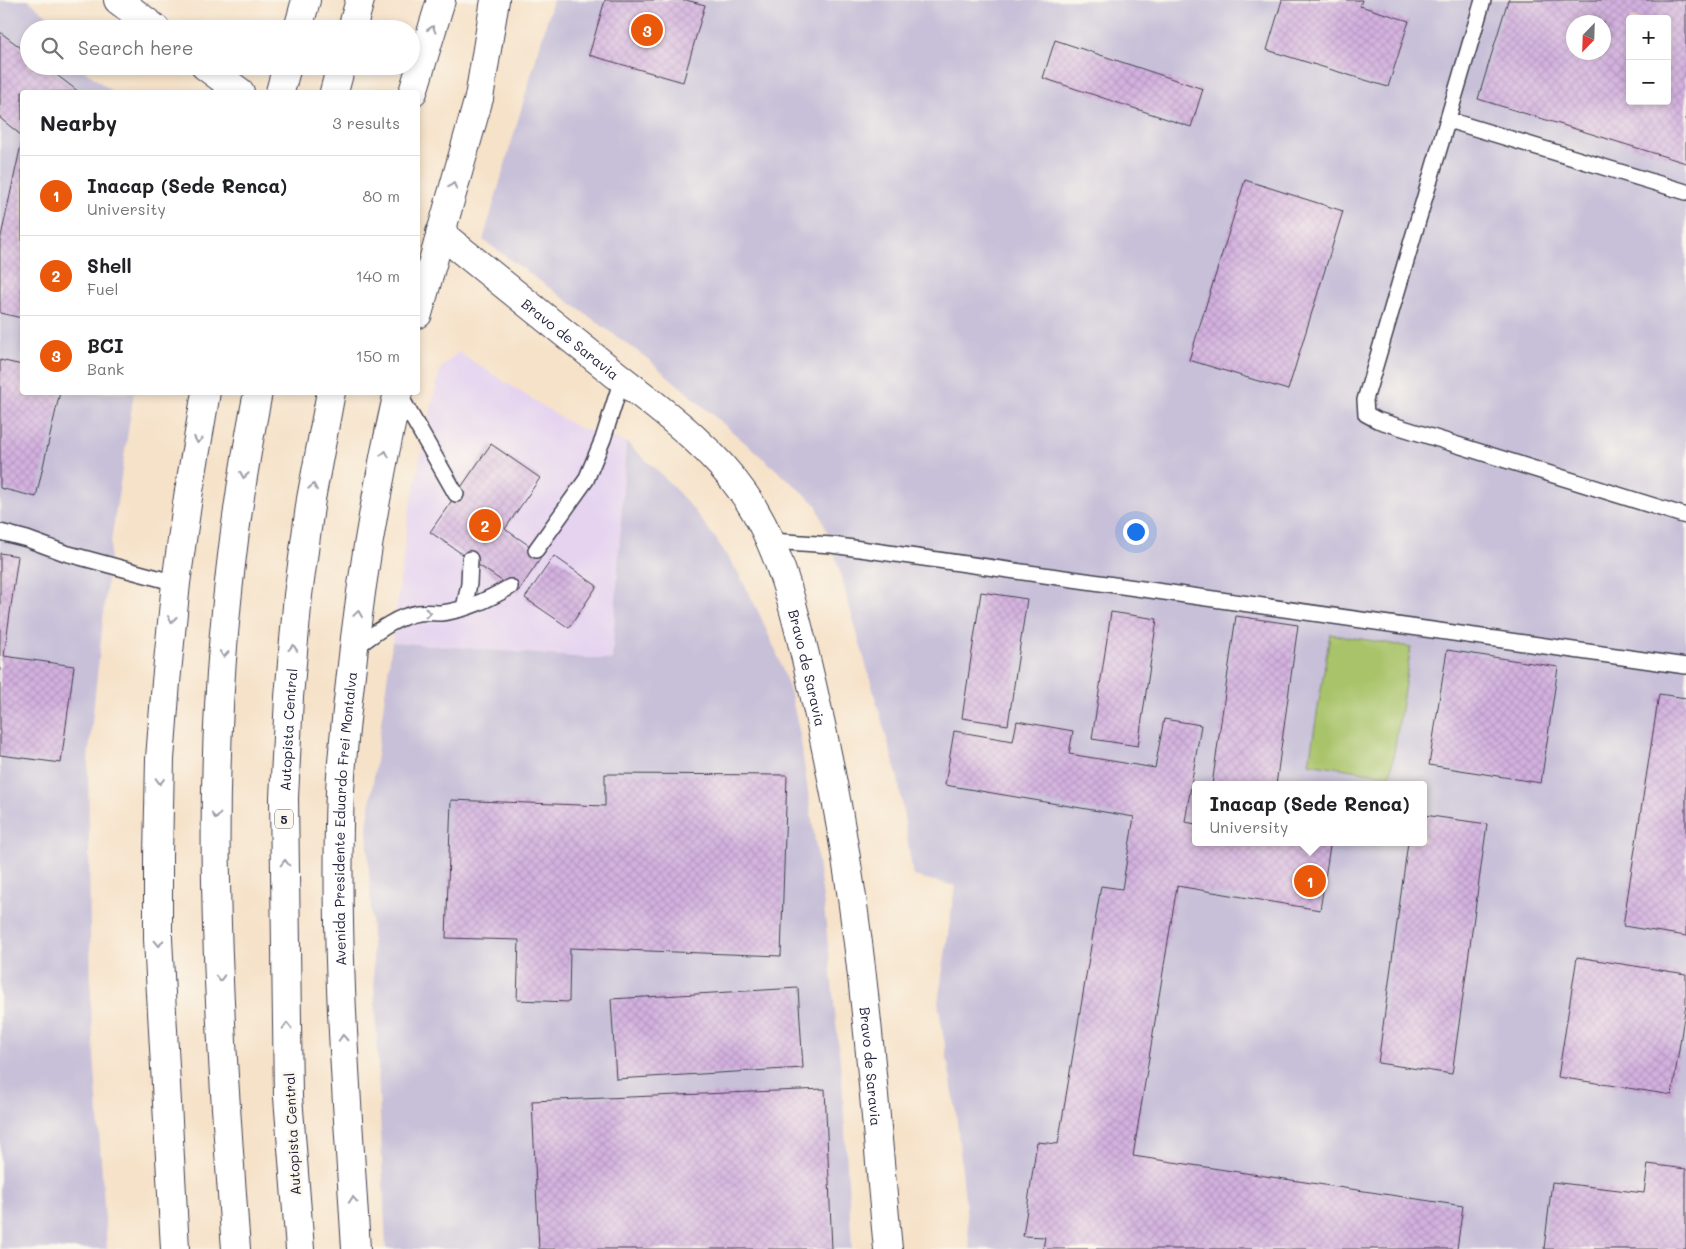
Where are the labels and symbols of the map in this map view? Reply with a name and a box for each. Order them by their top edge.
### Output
pin: 3 [631,11,663,49]
north arrow [1566,15,1611,60]
one-way arrow [426,26,436,34]
one-way arrow [448,182,458,191]
street label: Bravo de Saravia [518,294,623,383]
one-way arrow [193,436,203,445]
one-way arrow [380,450,390,458]
one-way arrow [240,471,250,479]
one-way arrow [308,483,318,492]
pin: 2 [469,506,501,544]
your location [1123,519,1149,545]
street label: Bravo de Saravia [785,607,831,728]
one-way arrow [424,608,432,618]
one-way arrow [352,610,363,618]
one-way arrow [167,615,178,623]
one-way arrow [287,644,298,652]
one-way arrow [218,650,229,658]
street label: Autopista Central [275,667,301,791]
street label: Avenida Presidente Eduardo Frei Montalva [329,671,361,966]
one-way arrow [154,777,165,785]
road number: 5 [275,810,293,829]
one-way arrow [211,812,221,820]
one-way arrow [280,859,290,866]
pin: 1 [1294,862,1326,900]
one-way arrow [153,939,164,947]
one-way arrow [214,975,225,983]
street label: Bravo de Saravia [856,1006,886,1127]
one-way arrow [282,1021,292,1029]
one-way arrow [337,1034,348,1042]
street label: Autopista Central [279,1072,305,1196]
one-way arrow [348,1196,359,1204]

